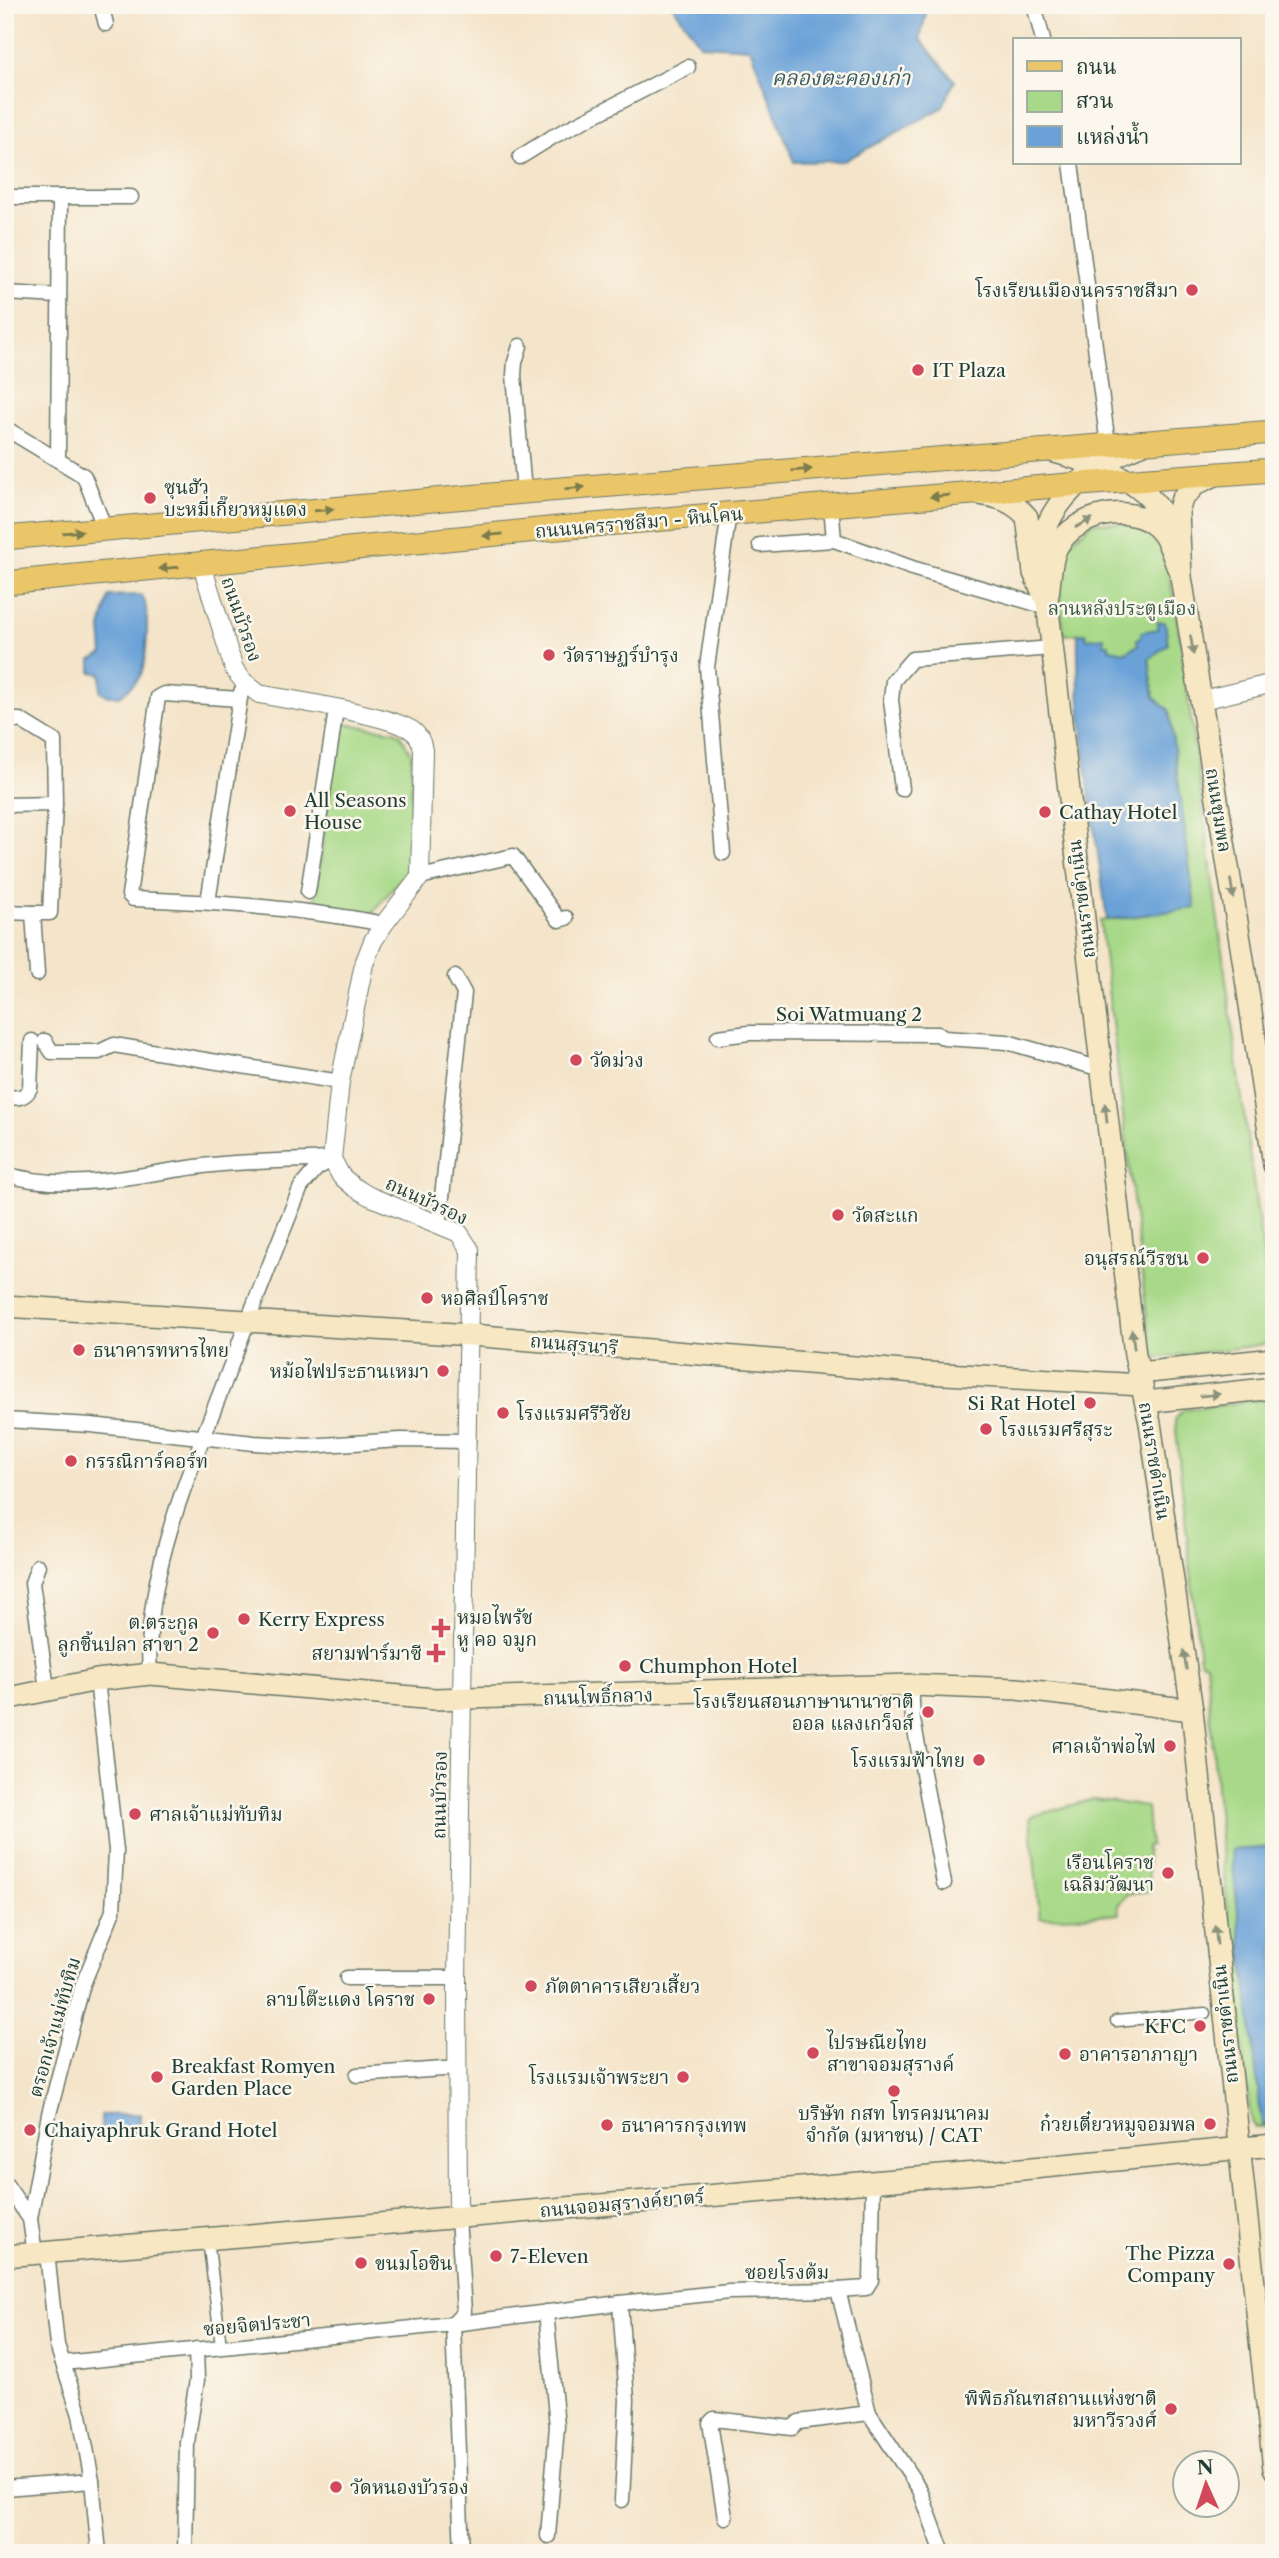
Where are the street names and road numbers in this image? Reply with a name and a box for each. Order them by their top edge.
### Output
street label: ถนนนครราชสีมา - หินโคน [534,499,744,543]
street label: ถนนบัวรอง [216,574,267,665]
street label: ถนนชุมพล [1199,766,1237,854]
street label: ถนนราชดำเนิน [1063,838,1100,960]
street label: Soi Watmuang 2 [776,1003,922,1026]
street label: ถนนบัวรอง [382,1171,472,1230]
street label: ถนนสุรนารี [529,1329,619,1361]
street label: ถนนราชดำเนิน [1134,1400,1175,1522]
street label: ถนนโพธิ์กลาง [542,1680,654,1710]
street label: ถนนบัวรอง [427,1751,452,1839]
street label: ตรอกเจ้าแม่ทับทิม [23,1954,85,2100]
street label: ถนนราชดำเนิน [1208,1963,1243,2085]
street label: ถนนจอมสุรางค์ยาตร์ [539,2185,706,2223]
street label: ซอยโรงต้ม [745,2258,829,2284]
street label: ซอยจิตประชา [202,2308,312,2341]

